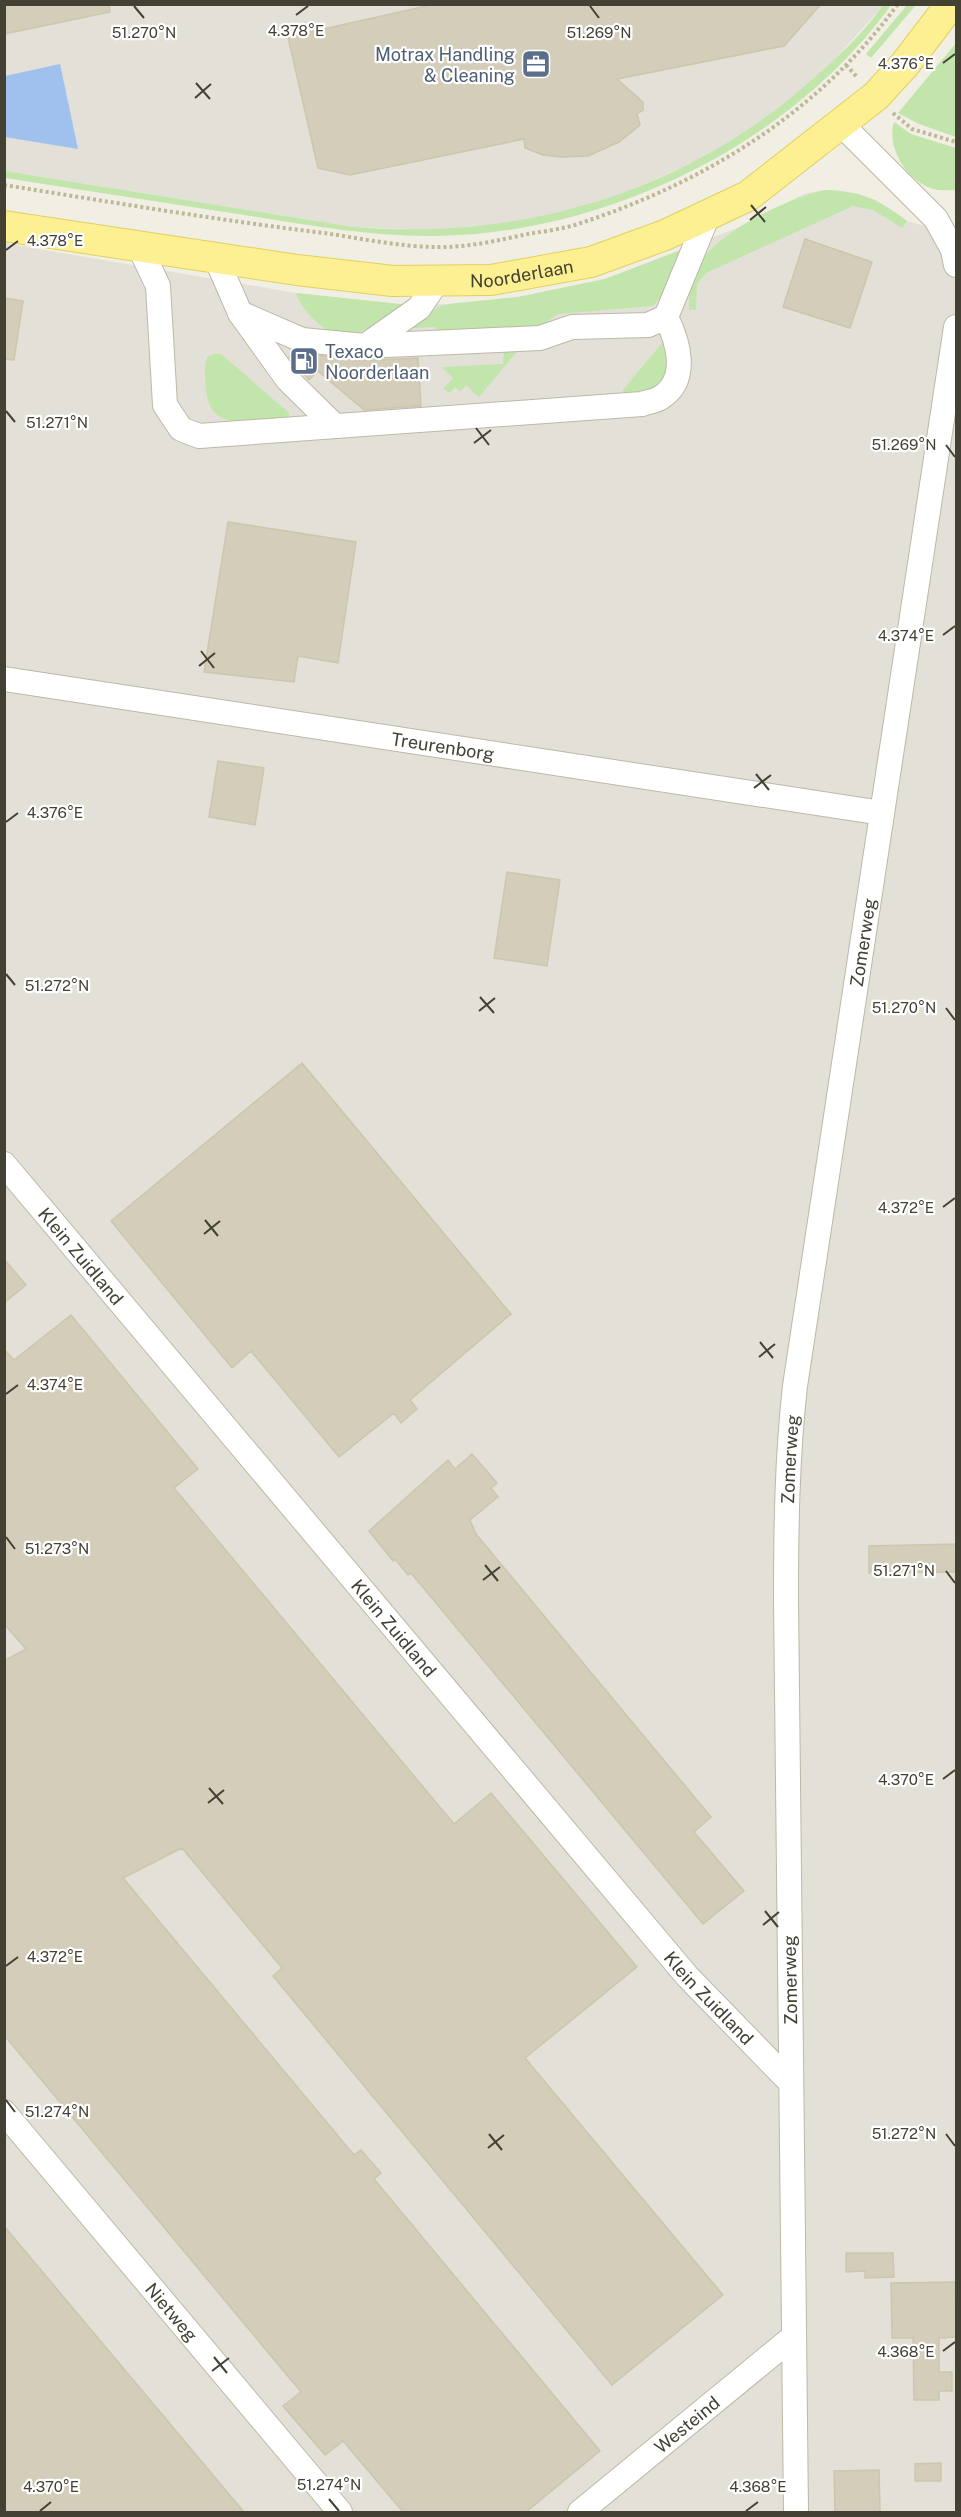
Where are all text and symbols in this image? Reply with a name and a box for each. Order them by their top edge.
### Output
text: 4.378°E [268,22,324,39]
text: 51.270°N [112,24,176,41]
text: 51.269°N [566,24,632,41]
place label: Motrax Handling & Cleaning [375,44,515,86]
office icon: Motrax Handling & Cleaning [520,48,552,80]
text: 4.376°E [878,55,934,72]
text: 4.378°E [27,232,83,249]
street label: Noorderlaan [470,255,575,291]
place label: Texaco Noorderlaan [325,341,429,383]
fuel station icon: Texaco Noorderlaan [288,345,320,377]
text: 51.271°N [26,414,88,431]
text: 51.269°N [871,436,937,453]
text: 4.374°E [878,627,934,644]
street label: Treurenborg [390,728,496,764]
text: 4.376°E [27,804,83,821]
street label: Zomerweg [845,897,880,988]
text: 51.272°N [25,977,89,994]
text: 51.270°N [872,999,936,1016]
text: 4.372°E [878,1199,934,1216]
street label: Klein Zuidland [34,1203,128,1309]
text: 4.374°E [27,1376,83,1393]
street label: Zomerweg [777,1414,803,1504]
text: 51.273°N [25,1540,89,1557]
text: 51.271°N [873,1562,935,1579]
street label: Klein Zuidland [347,1575,441,1681]
text: 4.370°E [878,1771,934,1788]
street label: Zomerweg [779,1935,801,2025]
street label: Klein Zuidland [660,1947,758,2049]
text: 4.372°E [27,1948,83,1965]
text: 51.274°N [25,2103,89,2120]
text: 51.272°N [872,2125,936,2142]
street label: Nietweg [141,2278,202,2345]
text: 4.368°E [877,2343,935,2360]
street label: Westeind [650,2391,723,2457]
text: 51.274°N [297,2476,361,2493]
text: 4.370°E [23,2478,79,2495]
text: 4.368°E [729,2478,787,2495]

